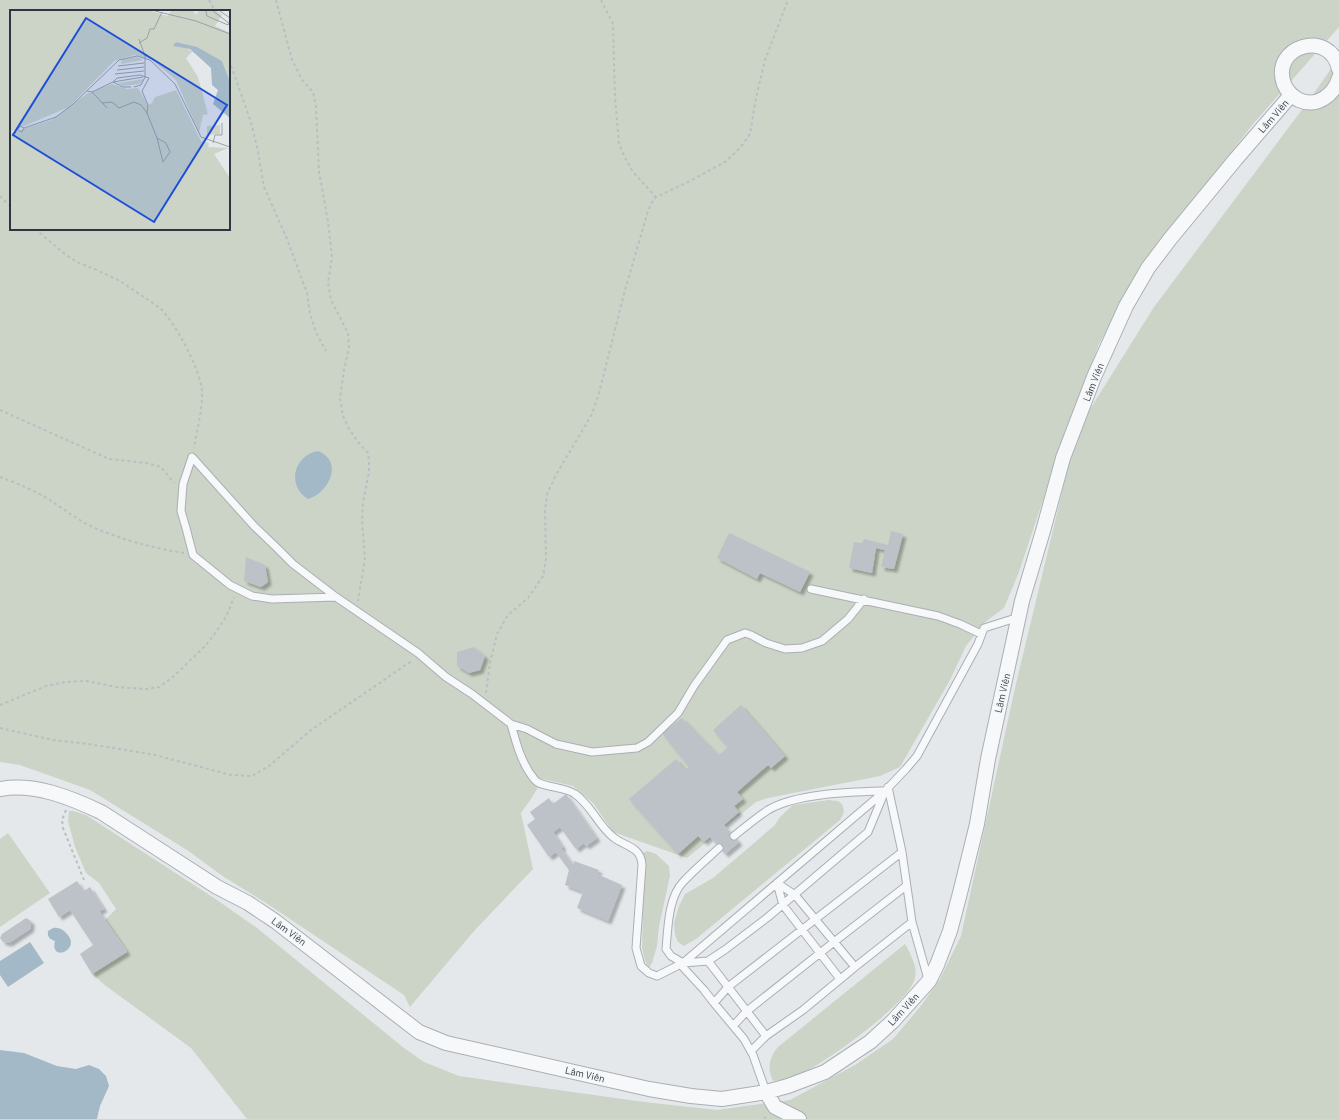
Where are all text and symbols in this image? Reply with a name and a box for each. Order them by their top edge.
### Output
inset map [10,10,230,230]
street label: Lâm Viên [1255,97,1291,135]
street label: Lâm Viên [1080,361,1106,403]
street label: Lâm Viên [992,672,1012,714]
street label: Lâm Viên [269,914,309,948]
street label: Lâm Viên [885,990,921,1028]
street label: Lâm Viên [564,1064,606,1084]

